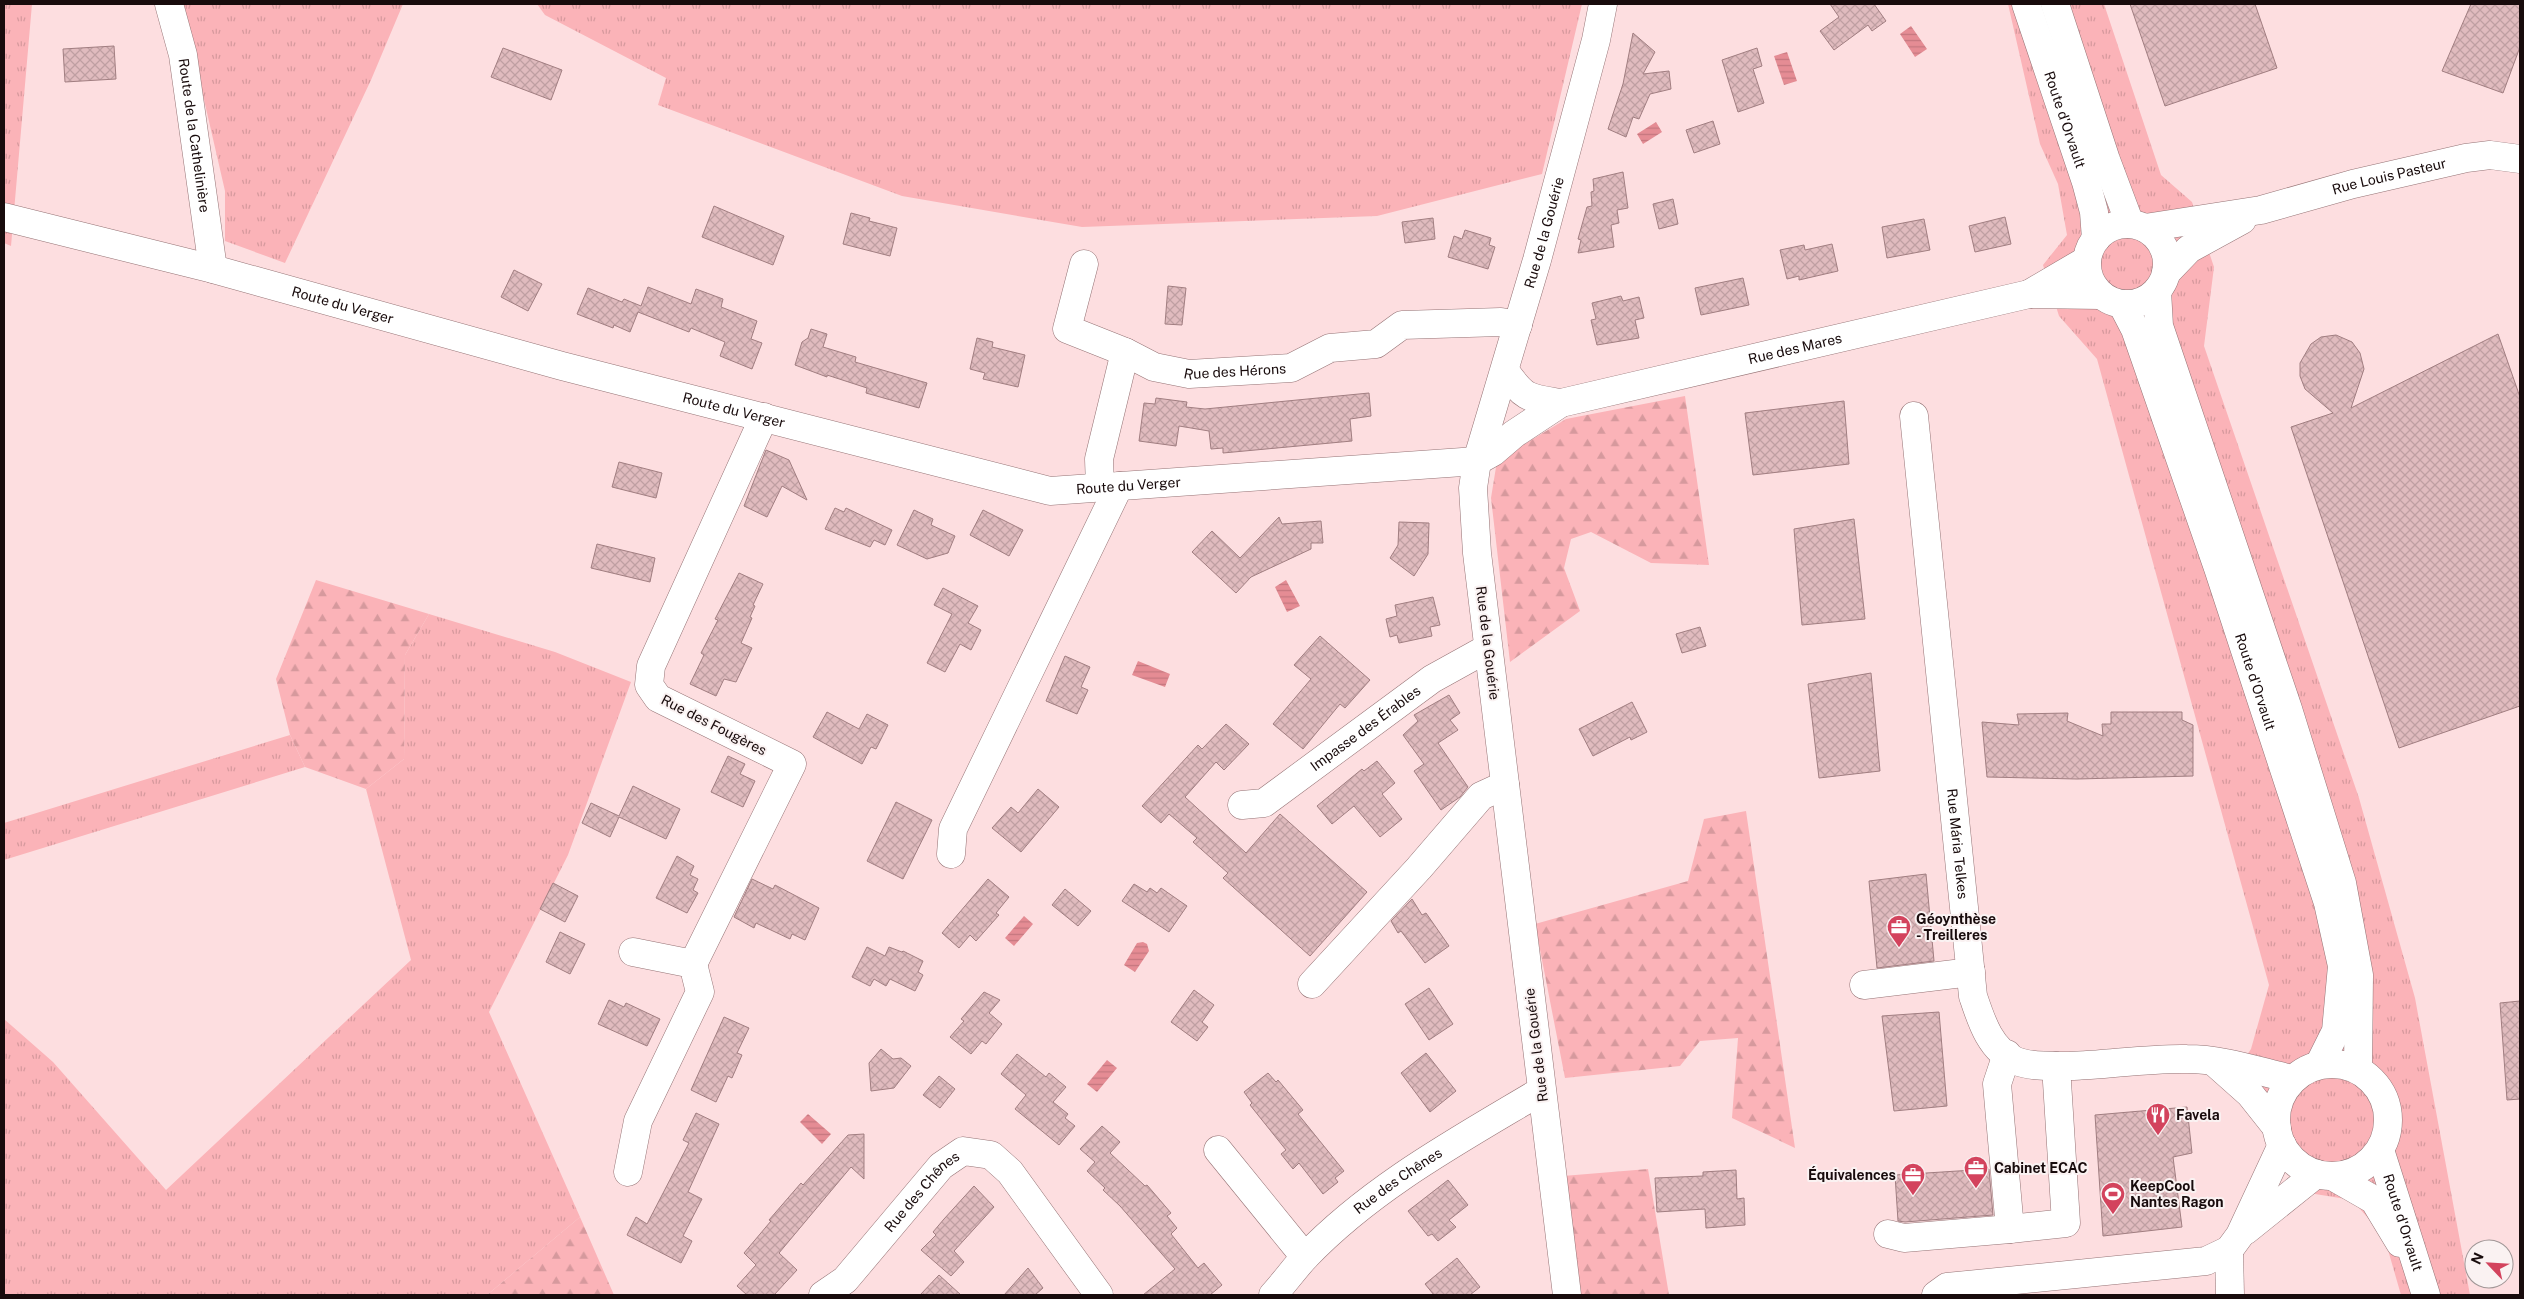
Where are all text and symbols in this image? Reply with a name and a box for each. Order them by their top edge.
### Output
street label: Route de la Cathelinière [176,57,213,214]
street label: Route d'Orvault [2041,69,2089,170]
street label: Rue Louis Pasteur [2330,155,2448,198]
street label: Rue de la Gouérie [1521,175,1567,290]
street label: Route du Verger [290,283,395,327]
street label: Rue des Mares [1747,330,1843,367]
street label: Rue des Hérons [1182,360,1287,383]
street label: Route du Verger [681,389,787,431]
street label: Route du Verger [1075,474,1181,497]
street label: Rue de la Gouérie [1473,585,1503,701]
street label: Route d'Orvault [2232,631,2279,732]
street label: Impasse des Érables [1307,682,1423,774]
street label: Rue des Fougères [659,692,769,758]
street label: Rue Mária Telkes [1944,788,1971,900]
place label: Géoynthèse - Treilleres [1916,911,1996,943]
office icon: Géoynthèse - Treilleres [1886,914,1912,948]
street label: Rue de la Gouérie [1521,987,1551,1103]
restaurant icon: Favela [2145,1102,2171,1136]
place label: Favela [2176,1107,2220,1123]
street label: Rue des Chênes [1350,1144,1445,1217]
street label: Rue des Chênes [881,1148,962,1235]
office icon: Cabinet ECAC [1963,1155,1989,1189]
place label: Cabinet ECAC [1994,1160,2088,1176]
office icon: Équivalences [1900,1162,1926,1196]
place label: Équivalences [1808,1166,1896,1183]
street label: Route d'Orvault [2380,1172,2426,1273]
place label: KeepCool Nantes Ragon [2130,1178,2224,1210]
sports icon: KeepCool Nantes Ragon [2100,1181,2126,1215]
north arrow [2464,1239,2514,1289]
text: N [2468,1250,2487,1267]

